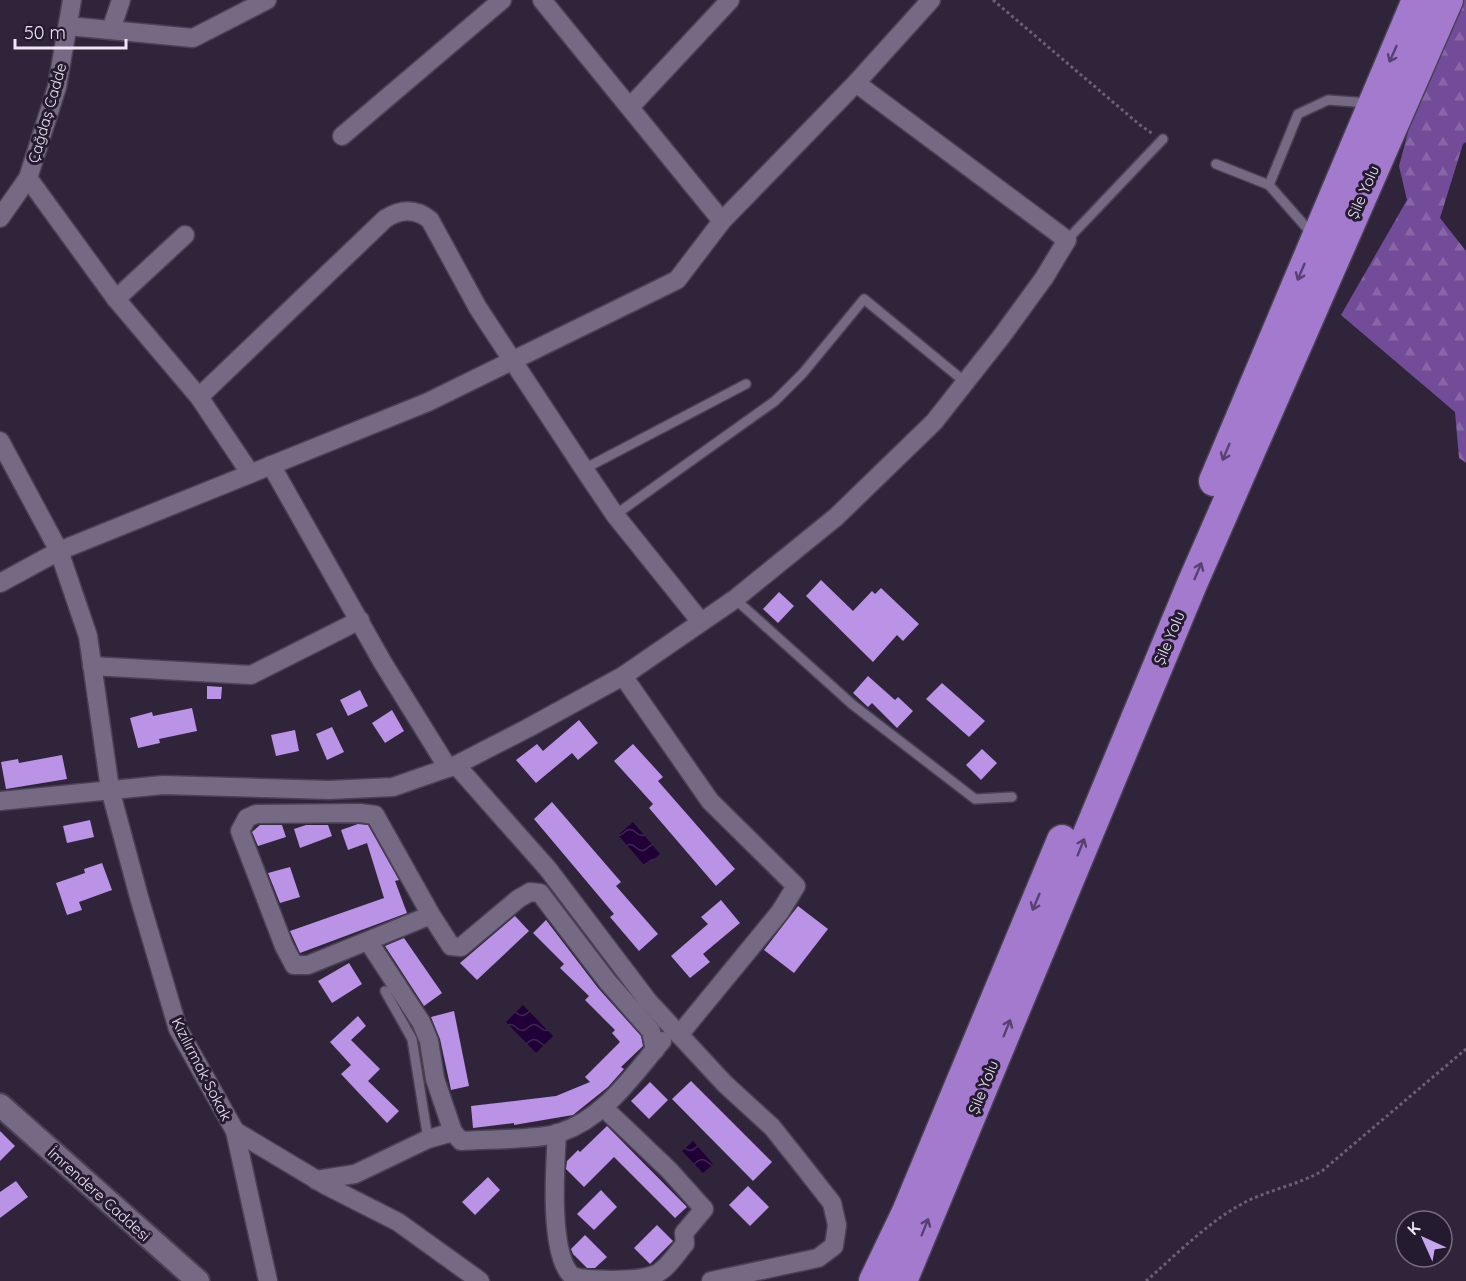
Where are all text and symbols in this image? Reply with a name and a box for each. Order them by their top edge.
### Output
scale bar [15,12,126,50]
text: 50 m [24,21,66,44]
one-way arrow [1387,44,1398,62]
street label: Çağdaş Cadde [24,61,70,165]
street label: Şile Yolu [1343,162,1383,222]
one-way arrow [1295,262,1306,281]
one-way arrow [1220,442,1231,461]
one-way arrow [1193,562,1204,580]
street label: Şile Yolu [1149,608,1189,668]
one-way arrow [1076,839,1087,857]
one-way arrow [1029,893,1041,911]
street label: Kızılırmak Sokak [168,1014,236,1124]
one-way arrow [1002,1019,1013,1037]
street label: Şile Yolu [964,1057,1002,1117]
street label: İmrendere Caddesi [44,1143,154,1245]
north arrow [1394,1209,1454,1269]
text: K [1403,1218,1424,1239]
one-way arrow [920,1219,931,1237]

